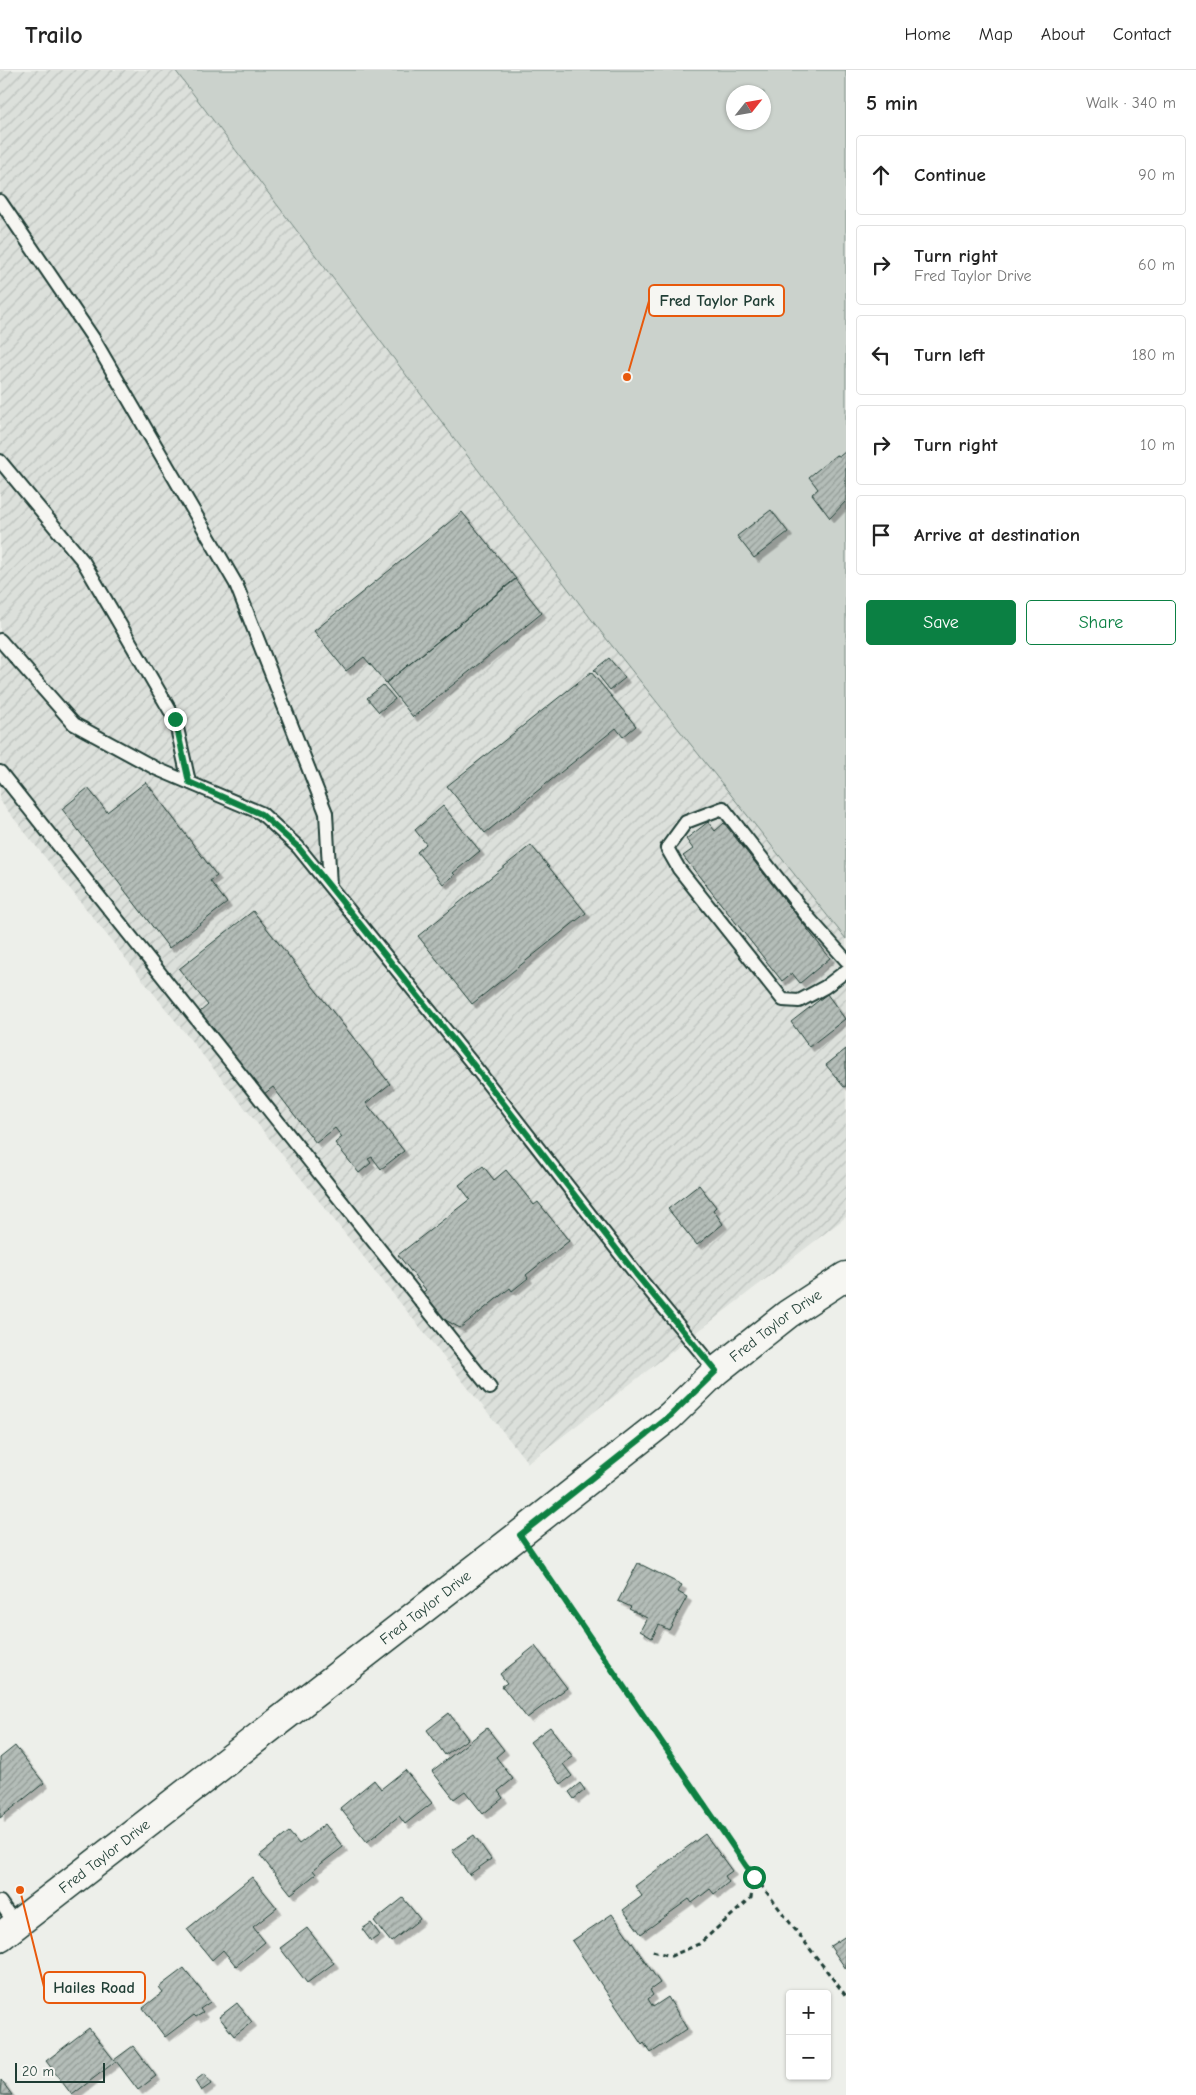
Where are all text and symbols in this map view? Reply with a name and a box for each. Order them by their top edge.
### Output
text: Trailo [25,21,83,49]
text: Home [904,24,951,45]
text: Map [979,24,1013,45]
text: About [1041,24,1085,45]
text: Contact [1113,24,1171,45]
north arrow [726,85,771,130]
text: 5 min [866,91,918,115]
text: Walk · 340 m [1086,94,1176,112]
icon: ahead [867,161,895,189]
text: Continue [914,164,986,186]
text: 90 m [1138,166,1175,184]
text: Turn right [914,245,998,267]
icon: right [867,251,895,279]
text: 60 m [1138,256,1175,274]
text: Fred Taylor Drive [914,267,1032,285]
callout: Fred Taylor Park [649,285,784,316]
text: Fred Taylor Park [659,292,775,310]
icon: left [867,341,895,369]
text: Turn left [914,344,985,366]
text: 180 m [1132,346,1175,364]
icon: right [867,431,895,459]
text: Turn right [914,434,998,456]
text: 10 m [1140,436,1175,454]
icon: arrive [867,521,895,549]
text: Arrive at destination [914,524,1080,546]
button: Save [866,600,1016,645]
button: Share [1026,600,1176,645]
route end [164,708,187,731]
street label: Fred Taylor Drive [726,1285,825,1366]
street label: Fred Taylor Drive [376,1566,475,1648]
street label: Fred Taylor Drive [55,1815,154,1897]
route start [743,1866,766,1889]
callout: Hailes Road [44,1972,145,2003]
text: Hailes Road [53,1979,135,1997]
map controls [786,1990,831,2080]
button: + [786,1990,831,2035]
button: − [786,2035,831,2080]
scale bar [15,2060,105,2083]
text: 20 m [22,2063,54,2080]

